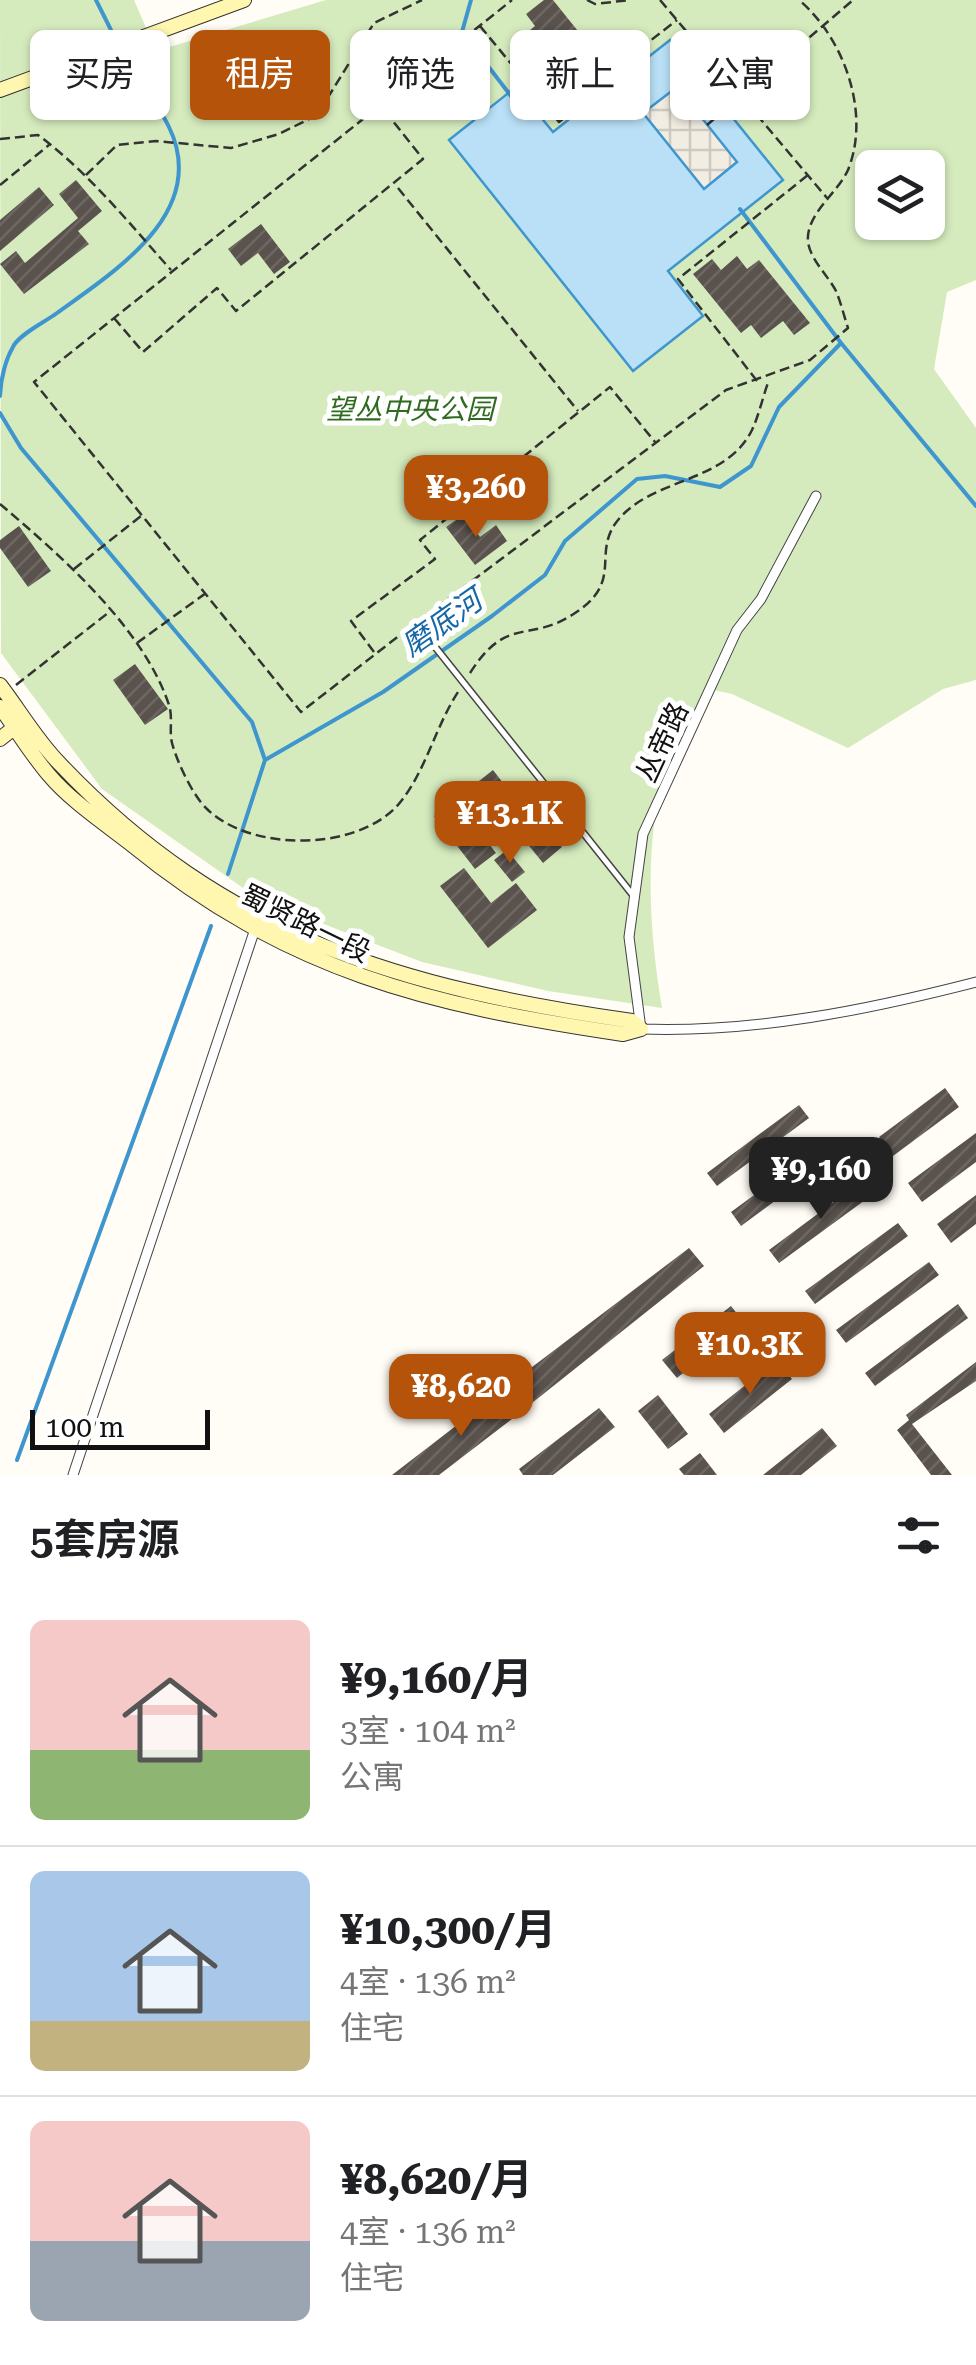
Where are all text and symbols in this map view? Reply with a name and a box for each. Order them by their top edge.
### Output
chip: 买房 [30,30,170,120]
chip: 租房 [190,30,330,120]
chip: 筛选 [350,30,490,120]
chip: 新上 [510,30,650,120]
chip: 公寓 [670,30,810,120]
map controls [855,150,945,240]
button: layers [855,150,945,240]
park label: 望丛中央公园 [326,393,498,426]
pin: ¥3,260 [395,455,557,540]
text: ¥3,260 [426,468,526,506]
water label: 磨底河 [395,580,493,663]
street label: 丛帝路 [630,697,695,787]
pin: ¥13.1K [429,781,591,866]
text: ¥13.1K [457,794,563,832]
street label: 蜀贤路一段 [236,878,376,969]
pin: ¥9,160 [740,1137,902,1222]
text: ¥9,160 [771,1150,871,1188]
pin: ¥10.3K [669,1312,831,1397]
text: ¥10.3K [697,1325,803,1363]
pin: ¥8,620 [380,1354,542,1439]
text: ¥8,620 [411,1367,511,1405]
scale bar [30,1405,210,1450]
text: 100 m [45,1411,125,1444]
icon: filters [891,1508,946,1563]
text: 5套房源 [30,1515,180,1564]
text: ¥9,160/月 [340,1654,533,1703]
icon: home [110,1660,230,1780]
text: 3室 · 104 m² [340,1712,516,1750]
text: 公寓 [340,1758,404,1796]
text: ¥10,300/月 [340,1905,556,1954]
icon: home [110,1911,230,2031]
text: 4室 · 136 m² [340,1963,516,2001]
text: 住宅 [340,2009,404,2047]
text: ¥8,620/月 [340,2155,533,2204]
icon: home [110,2161,230,2281]
text: 4室 · 136 m² [340,2213,516,2251]
text: 住宅 [340,2259,404,2297]

